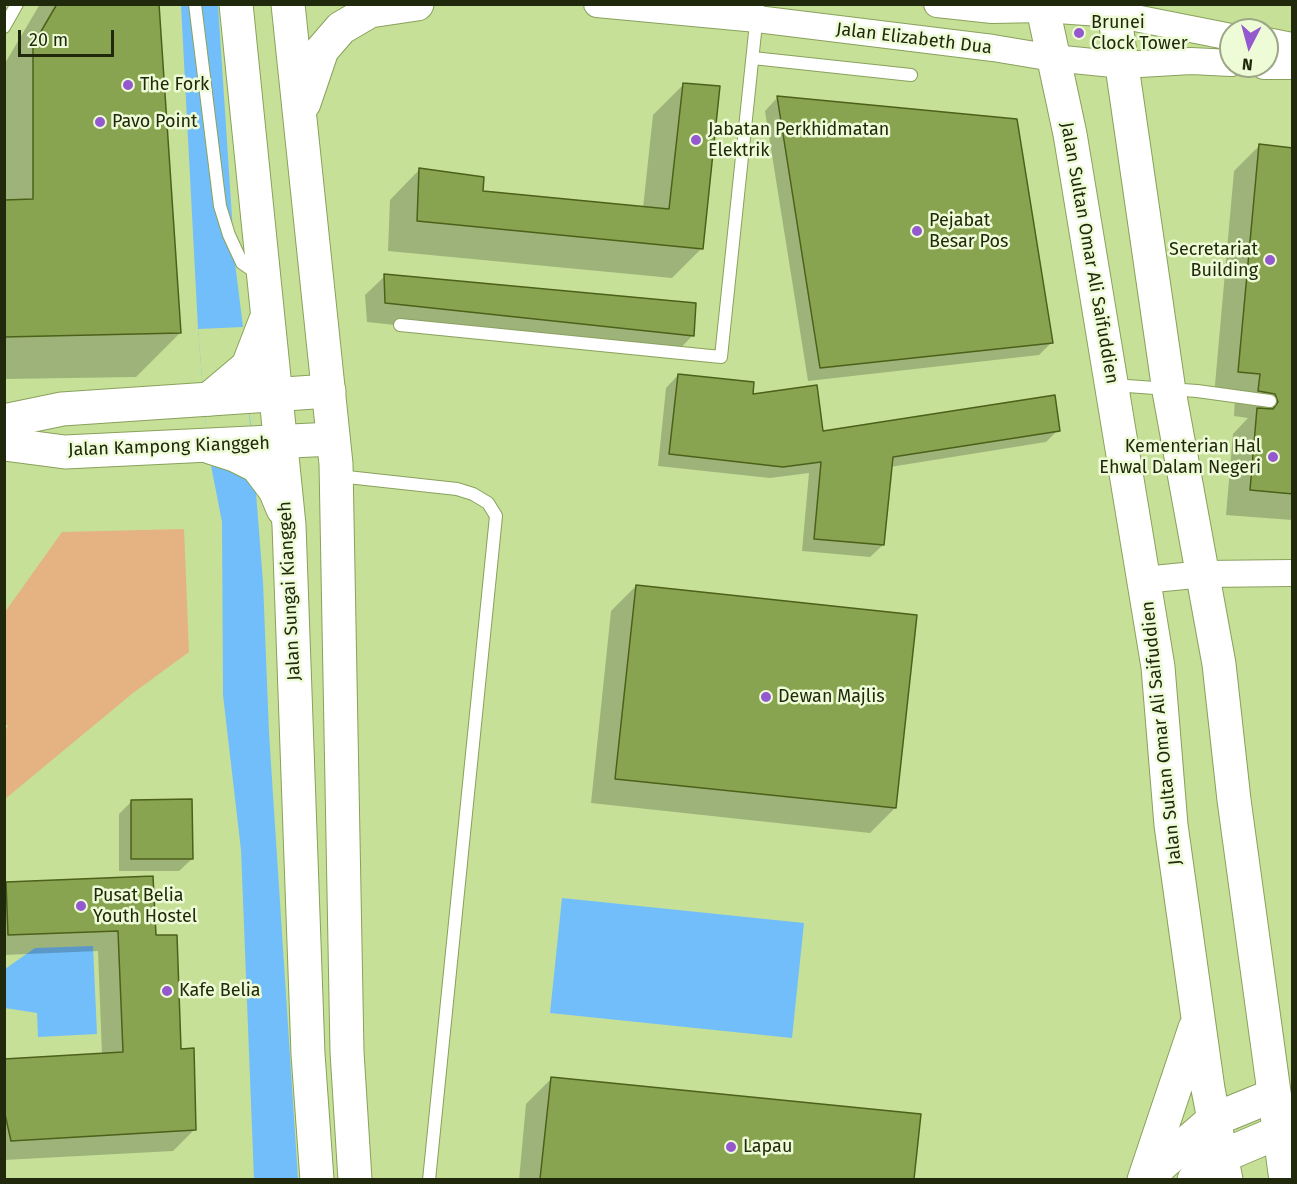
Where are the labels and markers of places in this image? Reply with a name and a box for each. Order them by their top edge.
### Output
place label: Brunei Clock Tower [1091,12,1188,54]
marker: Brunei Clock Tower [1072,26,1086,40]
place label: The Fork [140,74,209,96]
marker: The Fork [121,78,135,92]
place label: Pavo Point [112,111,198,133]
marker: Pavo Point [93,115,107,129]
place label: Jabatan Perkhidmatan Elektrik [708,119,889,162]
marker: Jabatan Perkhidmatan Elektrik [689,133,703,147]
place label: Pejabat Besar Pos [929,210,1008,252]
marker: Pejabat Besar Pos [910,224,924,238]
place label: Secretariat Building [1169,239,1258,282]
marker: Secretariat Building [1263,253,1277,267]
place label: Kementerian Hal Ehwal Dalam Negeri [1099,436,1261,478]
marker: Kementerian Hal Ehwal Dalam Negeri [1266,450,1280,464]
place label: Dewan Majlis [778,686,885,708]
marker: Dewan Majlis [759,690,773,704]
place label: Pusat Belia Youth Hostel [93,885,197,928]
marker: Pusat Belia Youth Hostel [74,899,88,913]
place label: Kafe Belia [179,980,261,1002]
marker: Kafe Belia [160,984,174,998]
place label: Lapau [743,1136,792,1158]
marker: Lapau [724,1140,738,1154]

